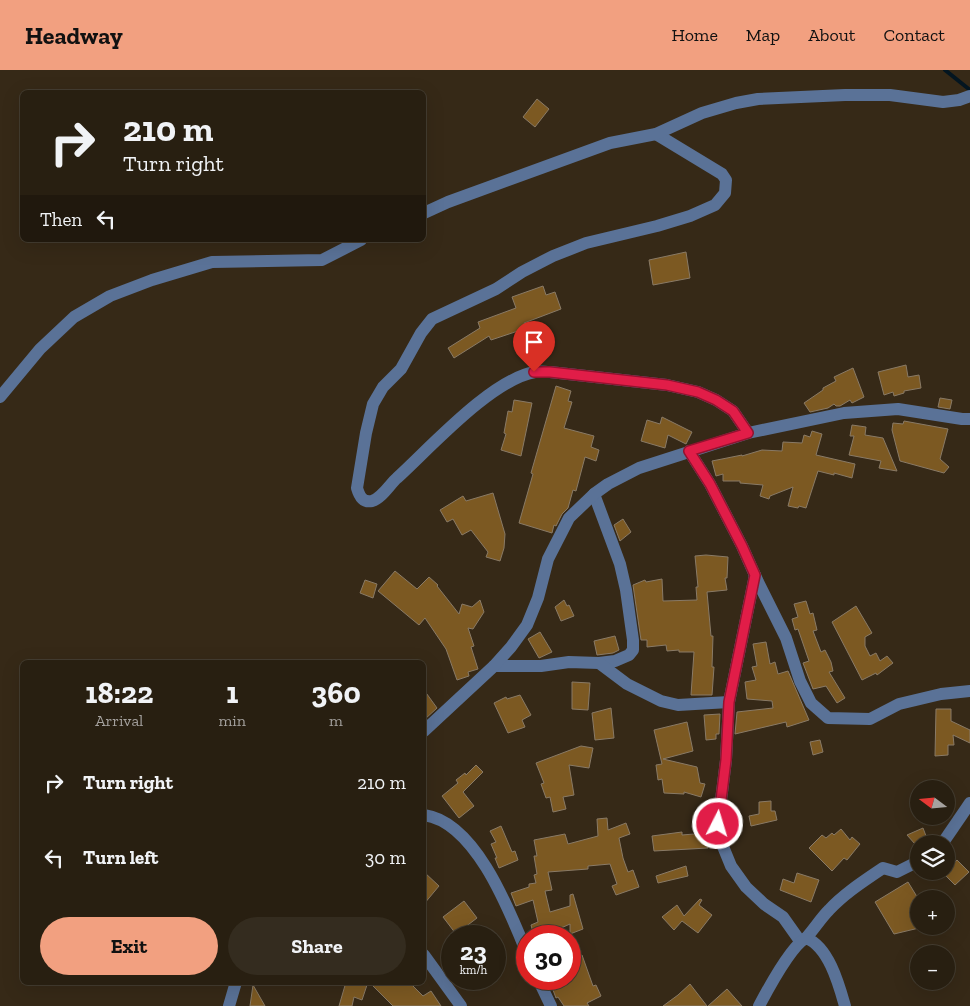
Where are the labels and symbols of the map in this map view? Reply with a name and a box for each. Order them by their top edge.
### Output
pin [513,321,555,372]
north arrow [910,780,955,825]
position arrow [691,797,743,849]
speed limit sign: 30 [516,925,581,990]

